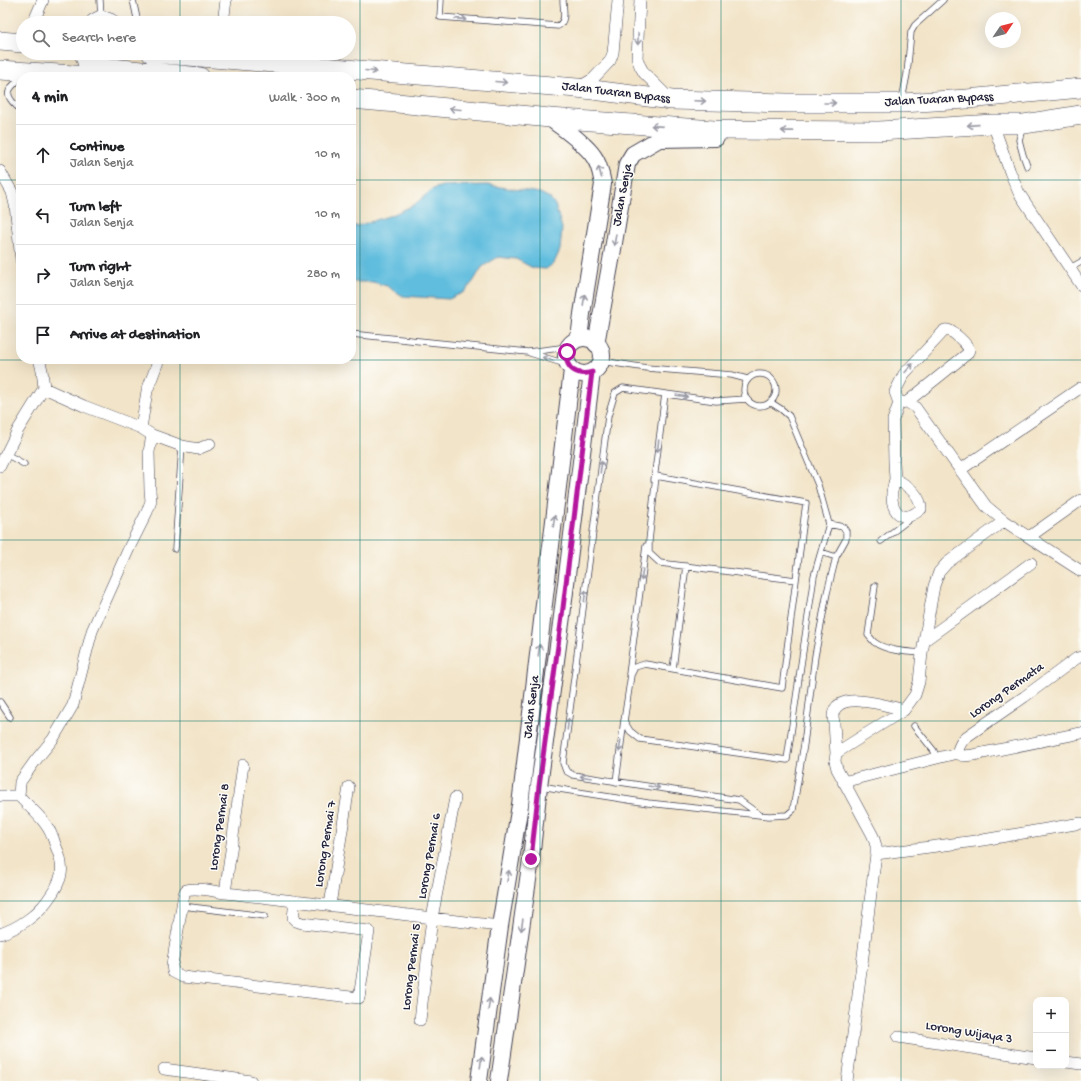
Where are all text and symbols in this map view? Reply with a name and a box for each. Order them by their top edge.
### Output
north arrow [985,12,1021,48]
search box [16,16,356,60]
one-way arrow [454,16,467,23]
icon: search [30,27,52,49]
text: Search here [62,29,136,47]
one-way arrow [634,32,642,45]
one-way arrow [365,67,378,75]
one-way arrow [494,78,507,85]
street label: Jalan Tuaran Bypass [561,79,672,107]
text: 4 min [32,88,68,108]
street label: Jalan Tuaran Bypass [884,90,995,110]
text: Walk · 300 m [269,91,340,106]
one-way arrow [693,97,706,105]
one-way arrow [823,99,836,107]
one-way arrow [449,106,462,113]
one-way arrow [651,122,664,130]
one-way arrow [967,122,980,129]
one-way arrow [781,127,794,134]
text: Continue [70,138,124,156]
icon: ahead [32,144,54,166]
text: 10 m [315,147,340,162]
text: Jalan Senja [70,156,133,171]
street label: Jalan Senja [610,162,637,228]
one-way arrow [596,166,603,179]
text: Turn left [70,198,121,216]
icon: left [32,204,54,226]
text: 10 m [315,207,340,222]
text: Jalan Senja [70,216,133,231]
one-way arrow [611,233,619,246]
text: Turn right [70,258,130,276]
icon: right [32,264,54,286]
text: 280 m [307,267,340,282]
text: Jalan Senja [70,276,133,291]
one-way arrow [580,294,588,307]
icon: arrive [32,324,54,346]
text: Arrive at destination [70,326,200,344]
route start [558,343,576,361]
one-way arrow [542,354,554,362]
one-way arrow [905,363,914,374]
one-way arrow [675,392,688,400]
one-way arrow [654,439,662,452]
one-way arrow [597,461,605,474]
one-way arrow [551,515,558,528]
one-way arrow [638,568,646,581]
one-way arrow [581,589,589,602]
one-way arrow [535,644,543,657]
street label: Lorong Permata [967,659,1048,722]
street label: Jalan Senja [521,674,543,739]
one-way arrow [564,718,572,731]
one-way arrow [616,739,624,752]
one-way arrow [580,773,593,781]
street label: Lorong Permai 8 [206,783,234,871]
one-way arrow [647,783,660,791]
street label: Lorong Permai 7 [312,799,340,888]
street label: Lorong Permai 6 [415,811,445,900]
route end [522,850,540,868]
one-way arrow [504,870,512,883]
one-way arrow [518,918,526,931]
street label: Lorong Permai 5 [399,923,425,1011]
map controls [1033,997,1069,1069]
button: + [1033,997,1069,1033]
one-way arrow [485,998,493,1011]
street label: Lorong Wijaya 3 [924,1019,1014,1047]
button: − [1033,1033,1069,1069]
one-way arrow [477,1056,485,1069]

